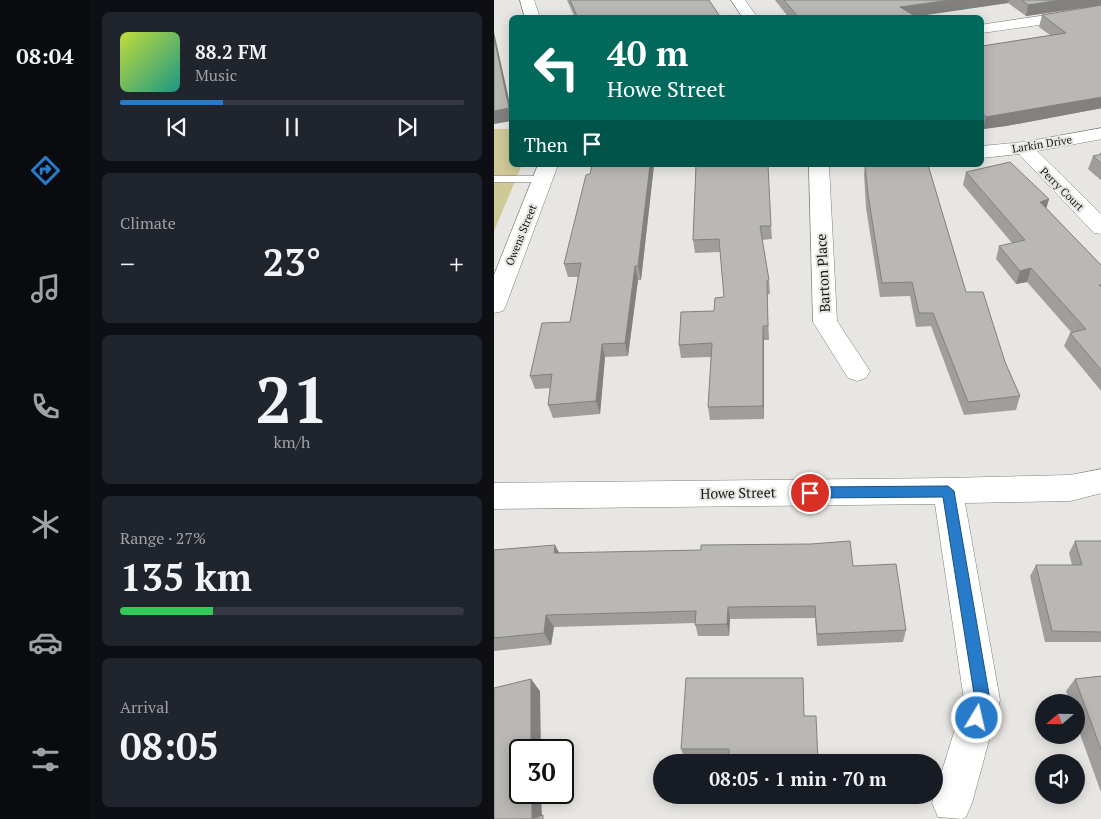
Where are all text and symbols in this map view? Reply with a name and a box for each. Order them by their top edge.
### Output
text: 40 m [607,30,688,76]
icon: left [524,35,589,100]
text: 88.2 FM [195,39,267,64]
text: 08:04 [16,41,74,70]
text: Music [195,64,237,86]
text: Howe Street [607,74,726,103]
icon: previous [163,113,191,141]
icon: pause [278,113,306,141]
icon: next [393,113,421,141]
icon: arrive [578,130,606,158]
text: Then [524,132,568,157]
street label: Larkin Drive [1011,132,1073,156]
icon: directions [28,153,63,188]
street label: Perry Court [1037,164,1087,214]
street label: Owens Street [502,202,540,268]
text: Climate [120,212,176,234]
street label: Barton Place [811,233,834,313]
text: 23° [263,237,321,287]
text: − [120,245,135,282]
text: + [449,245,464,282]
icon: music [28,271,63,306]
text: 21 [255,355,329,442]
icon: phone [28,389,63,424]
text: km/h [274,431,310,453]
pin [789,472,831,514]
icon: arrive [796,479,824,507]
street label: Howe Street [700,482,777,503]
icon: climate [28,507,63,542]
text: Range · 27% [120,527,206,549]
text: 135 km [120,552,252,602]
icon: car [28,625,63,660]
position arrow [950,691,1002,743]
north arrow [1035,694,1085,744]
map controls [1035,694,1085,804]
text: Arrival [120,696,169,718]
text: 08:05 [120,721,219,771]
speed limit sign: 30 [509,739,574,804]
icon: filters [28,742,63,777]
button: sound [1035,754,1085,804]
text: 08:05 · 1 min · 70 m [709,766,887,791]

